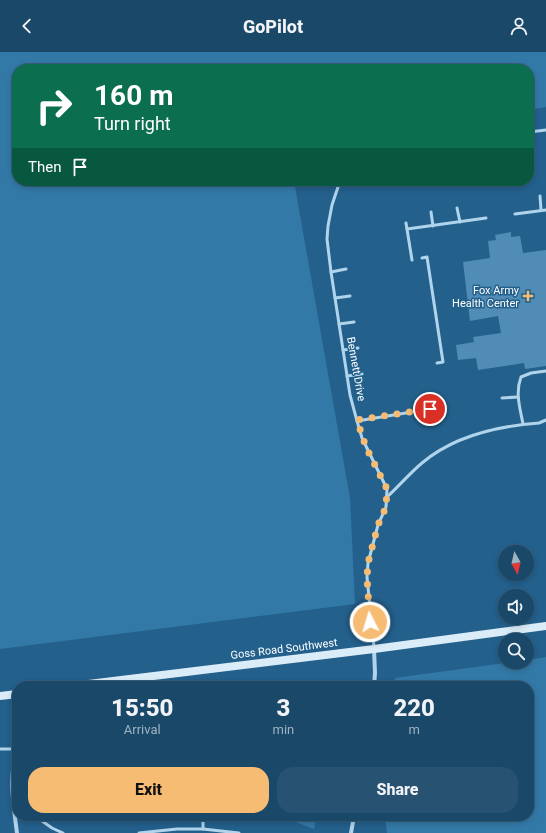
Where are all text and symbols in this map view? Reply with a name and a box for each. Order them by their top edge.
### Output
icon: back [16,15,38,37]
icon: person [508,15,530,37]
text: GoPilot [243,16,303,37]
text: 160 m [94,79,173,112]
icon: right [28,80,80,132]
text: Turn right [94,113,171,134]
icon: arrive [69,156,91,178]
text: Then [28,158,61,176]
place label: Fox Army Health Center [452,284,520,310]
marker: Fox Army Health Center [522,290,534,302]
street label: Bennett Drive [344,336,368,402]
pin [413,392,447,426]
icon: arrive [419,398,441,420]
north arrow [498,545,534,581]
map controls [498,545,534,669]
button: sound [498,589,534,625]
position arrow [349,601,391,643]
button: search [498,633,534,669]
street label: Goss Road Southwest [230,636,339,662]
text: 15:50 [111,694,173,722]
text: 3 [276,694,290,722]
text: 220 [393,694,435,722]
text: Arrival [124,722,161,737]
text: min [273,722,294,737]
text: m [408,722,420,737]
button: Exit [28,767,269,813]
button: Share [277,767,518,813]

